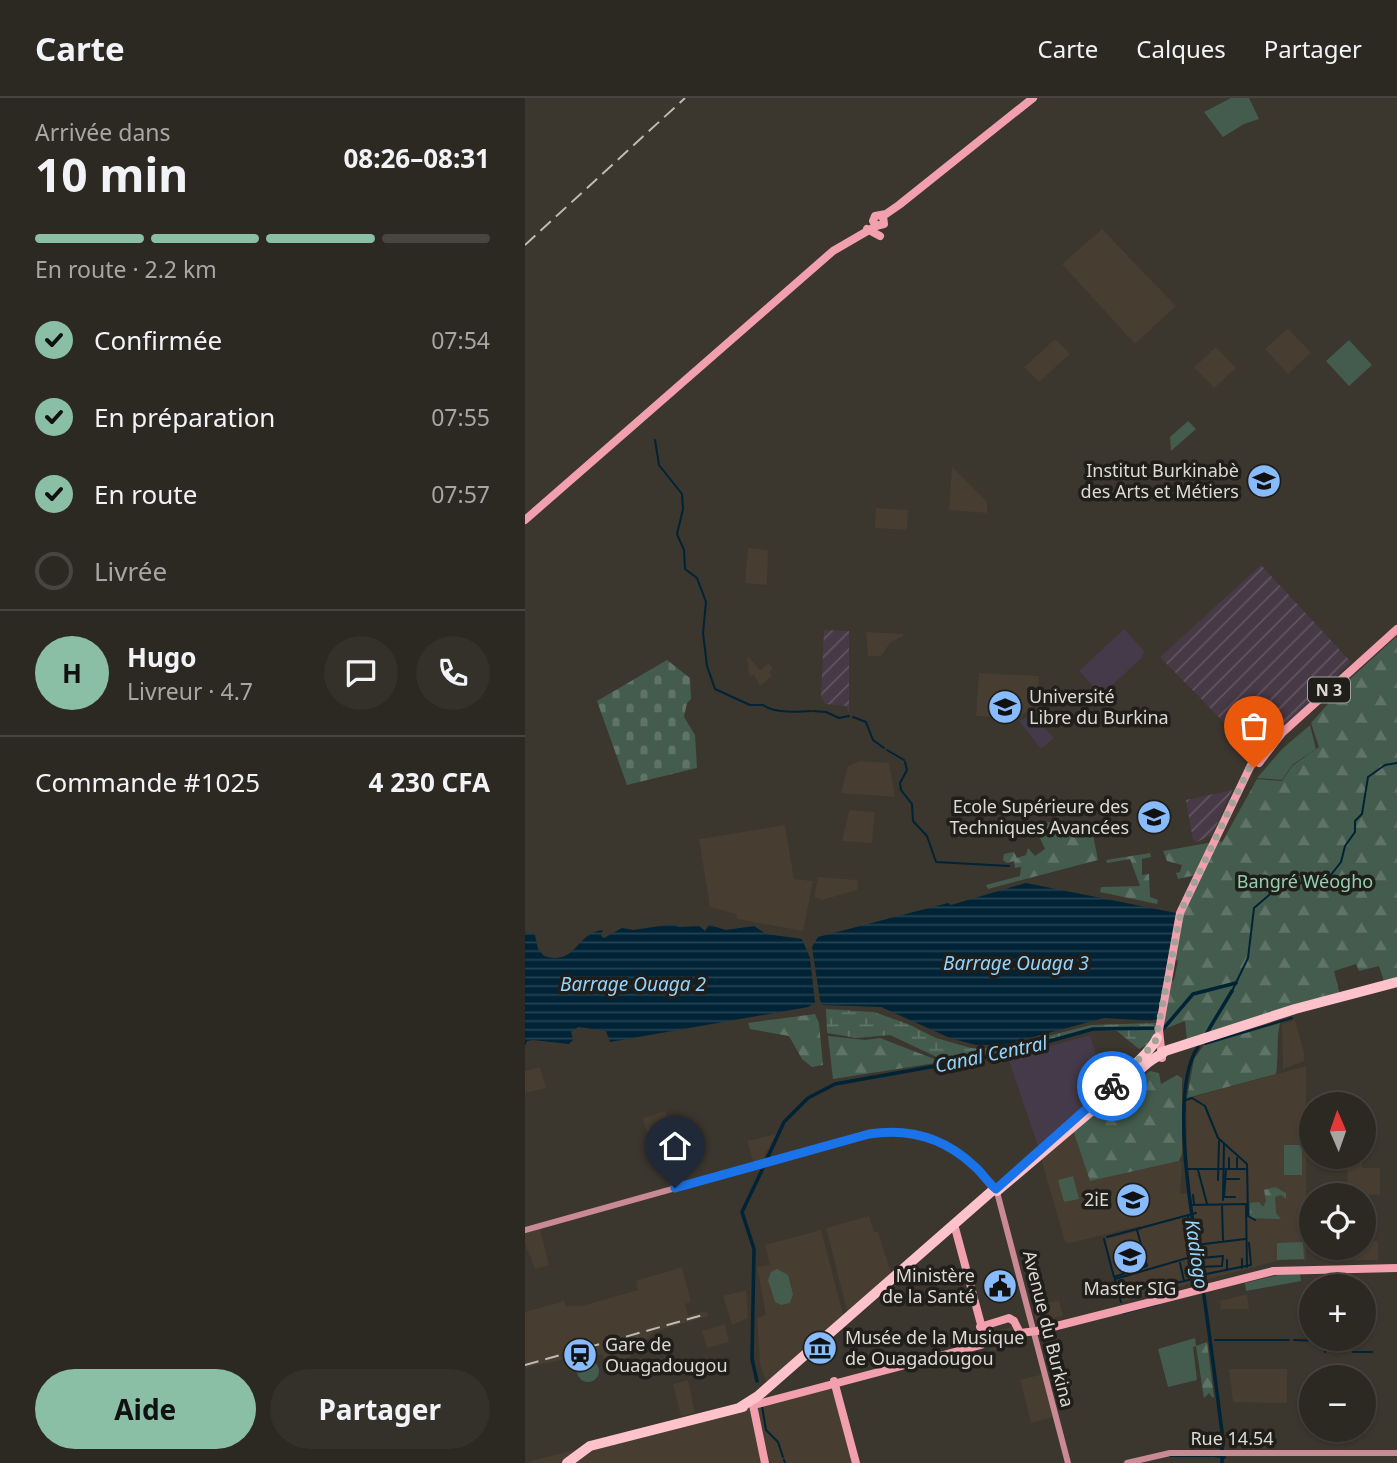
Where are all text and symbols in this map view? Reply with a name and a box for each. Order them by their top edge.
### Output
text: Carte [35,26,125,71]
text: Carte [1038,32,1098,65]
text: Calques [1136,32,1226,65]
text: Partager [1264,32,1362,65]
text: Arrivée dans [35,116,171,148]
text: 08:26–08:31 [343,140,490,176]
text: 10 min [35,143,188,205]
text: En route · 2.2 km [35,253,217,285]
icon: check [35,321,73,359]
text: Confirmée [94,322,222,358]
text: 07:54 [431,324,490,356]
icon: check [35,398,73,436]
text: En préparation [94,399,275,435]
text: 07:55 [431,401,490,433]
place label: Institut Burkinabè des Arts et Métiers [1081,458,1239,503]
school or university icon: Institut Burkinabè des Arts et Métiers [1245,462,1283,500]
icon: check [35,475,73,513]
text: En route [94,476,197,512]
text: 07:57 [431,478,490,510]
text: Livrée [94,553,167,589]
button: chat [324,636,398,710]
button: phone [416,636,490,710]
text: Hugo [127,639,196,675]
text: H [62,655,82,691]
text: Livreur · 4.7 [127,675,253,707]
road number: N 3 [1308,678,1350,702]
place label: Université Libre du Burkina [1029,684,1169,729]
school or university icon: Université Libre du Burkina [986,688,1024,726]
pin [1224,696,1284,768]
icon: bag [1235,707,1273,745]
text: Commande #1025 [35,764,260,800]
text: 4 230 CFA [369,764,490,800]
place label: Ecole Supérieure des Techniques Avancées [949,794,1129,839]
school or university icon: Ecole Supérieure des Techniques Avancées [1135,798,1173,836]
park label: Bangré Wéogho [1237,869,1373,893]
water label: Barrage Ouaga 3 [943,950,1089,976]
water label: Barrage Ouaga 2 [560,971,706,997]
water label: Canal Central [932,1029,1051,1079]
courier [1077,1051,1147,1121]
icon: bike [1093,1067,1131,1105]
north arrow [1299,1092,1375,1169]
map controls [1299,1092,1376,1442]
pin [645,1116,705,1188]
icon: home [656,1127,694,1165]
school or university icon: 2iE [1114,1181,1152,1219]
button: locate [1299,1183,1376,1260]
place label: 2iE [1084,1187,1109,1211]
water label: Kadiogo [1179,1218,1215,1290]
school or university icon: Master SIG [1111,1238,1149,1276]
street label: Avenue du Burkina [1018,1248,1080,1410]
place label: Ministère de la Santé [882,1263,975,1308]
public building icon: Ministère de la Santé [981,1267,1019,1305]
button: + [1299,1274,1376,1351]
place label: Master SIG [1084,1276,1176,1300]
place label: Musée de la Musique de Ouagadougou [845,1325,1024,1370]
museum icon: Musée de la Musique de Ouagadougou [801,1329,839,1367]
place label: Gare de Ouagadougou [605,1332,728,1377]
station icon: Gare de Ouagadougou [561,1336,599,1374]
button: − [1299,1365,1376,1442]
button: Aide [35,1369,256,1449]
button: Partager [270,1369,490,1449]
street label: Rue 14.54 [1190,1426,1274,1450]

